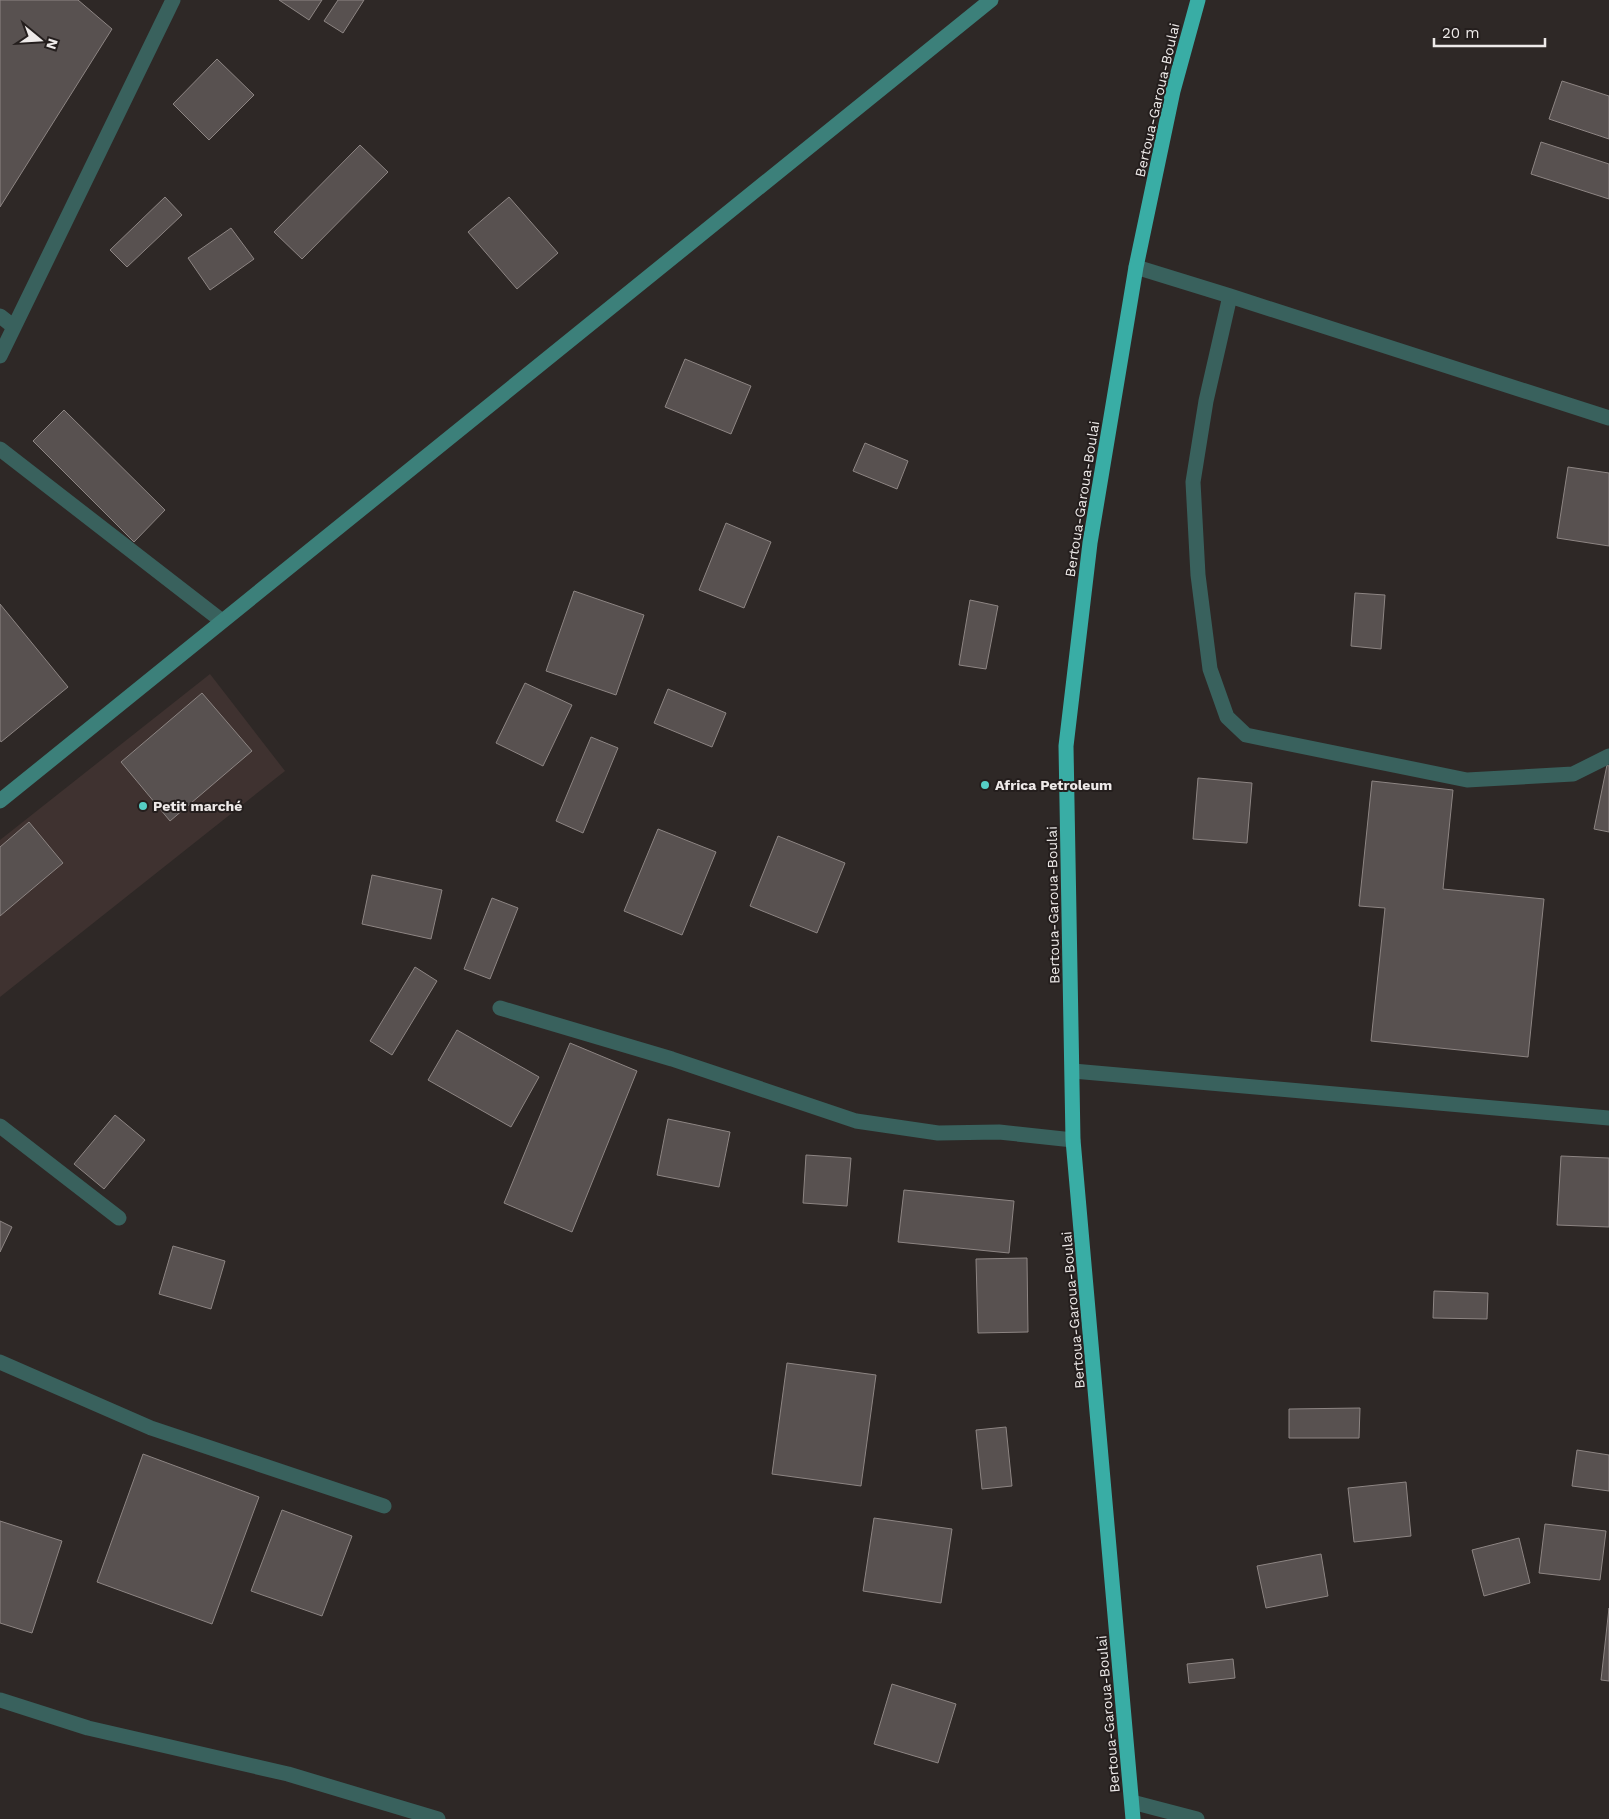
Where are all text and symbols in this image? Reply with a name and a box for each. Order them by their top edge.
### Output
north arrow [15,15,65,65]
scale bar [1434,15,1545,47]
street label: Bertoua-Garoua-Boulai [1131,21,1183,179]
text: 20 m [1442,24,1480,42]
text: N [43,37,62,51]
street label: Bertoua-Garoua-Boulai [1062,420,1102,578]
place label: Africa Petroleum [995,777,1112,793]
marker: Africa Petroleum [979,779,991,791]
place label: Petit marché [153,798,242,814]
marker: Petit marché [137,800,149,812]
street label: Bertoua-Garoua-Boulai [1044,826,1062,984]
street label: Bertoua-Garoua-Boulai [1058,1231,1088,1389]
street label: Bertoua-Garoua-Boulai [1093,1635,1123,1793]

